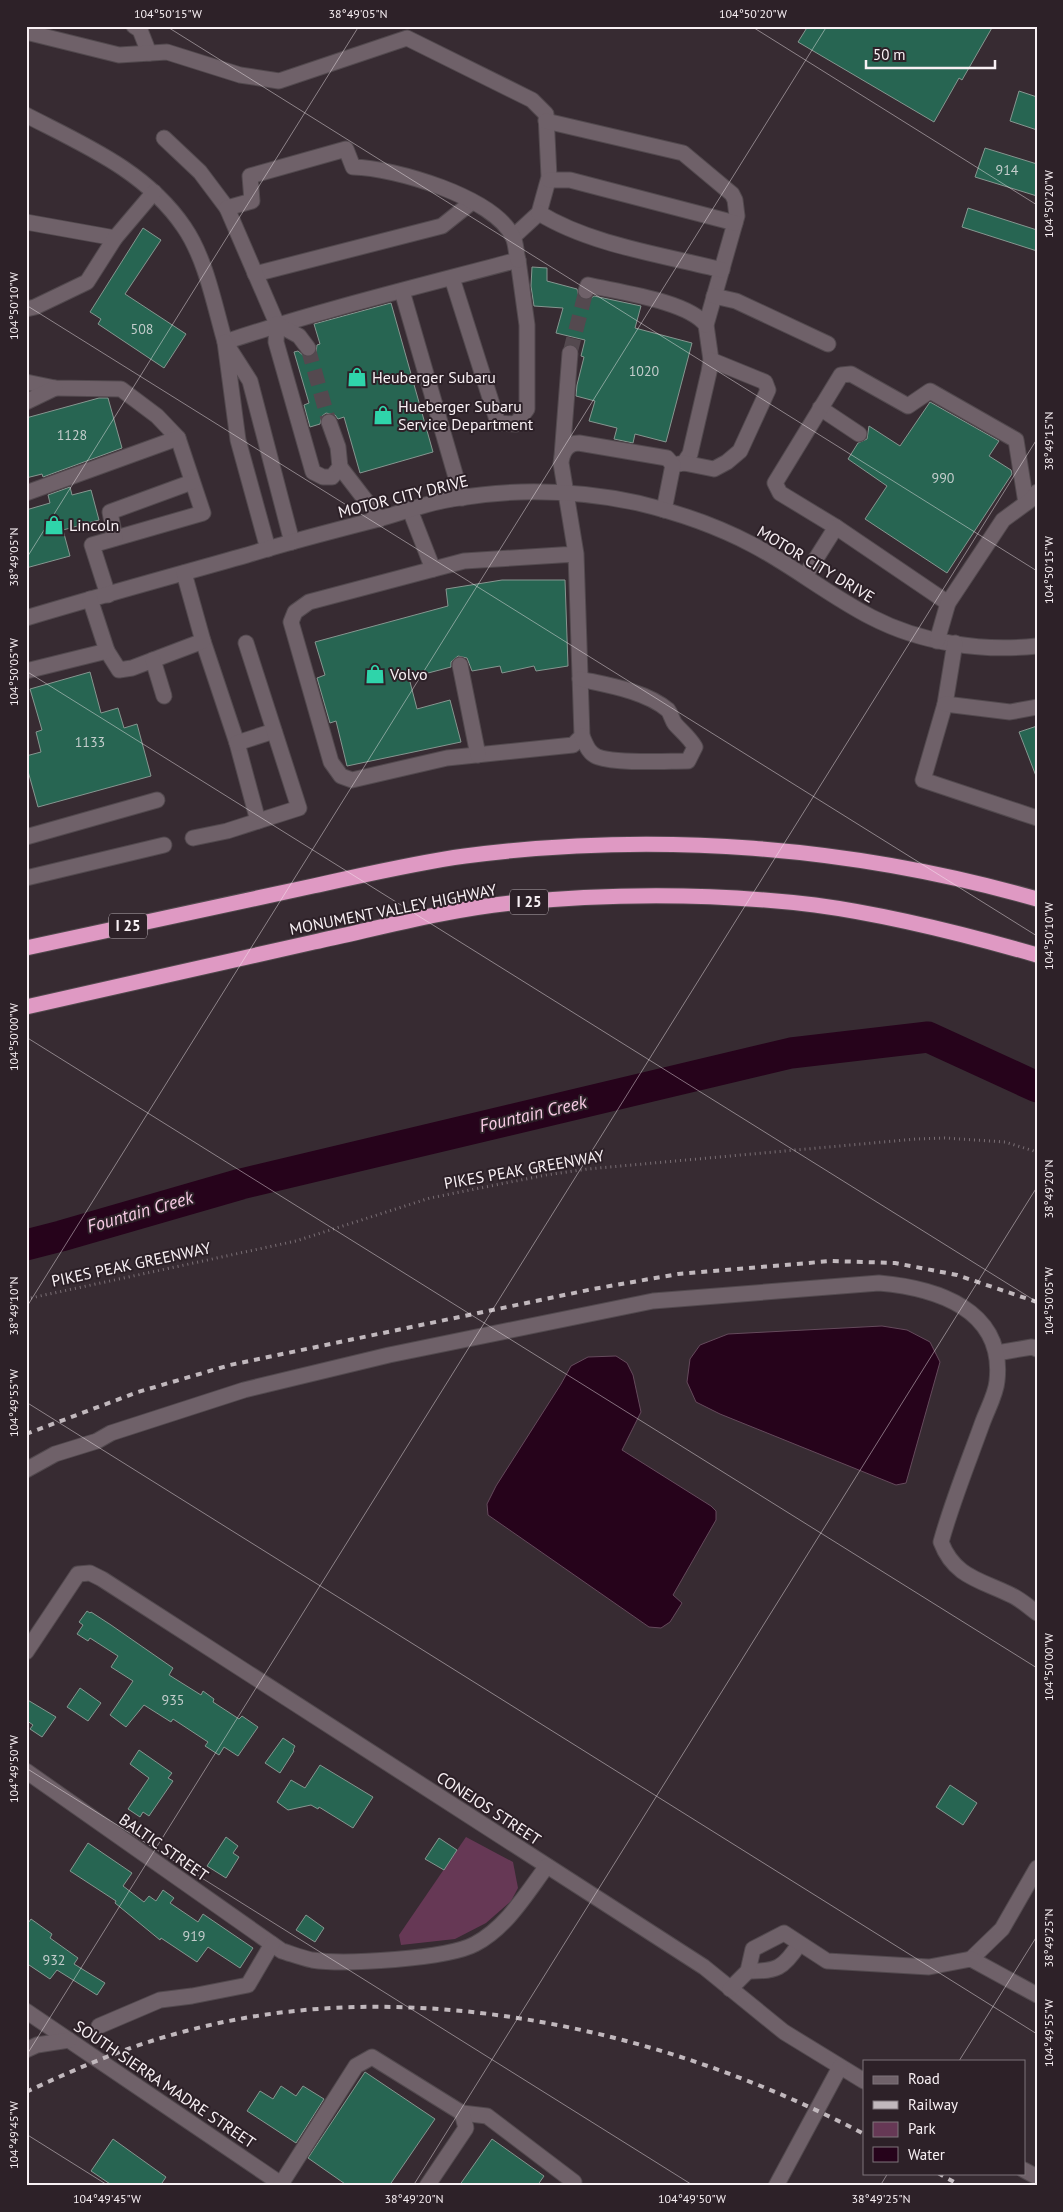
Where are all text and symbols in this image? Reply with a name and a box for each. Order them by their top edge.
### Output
text: 104°50'15"W [134,6,202,21]
text: 38°49'05"N [328,6,388,21]
text: 104°50'20"W [719,6,787,21]
scale bar [866,38,994,70]
text: 50 m [873,45,906,64]
house number: 914 [996,161,1019,179]
text: 104°50'20"W [1041,170,1056,238]
text: 104°50'10"W [6,272,21,340]
house number: 508 [131,320,153,338]
house number: 1020 [629,362,660,380]
shop icon: Heuberger Subaru [346,366,368,388]
place label: Heuberger Subaru [372,367,496,387]
place label: Hueberger Subaru Service Department [398,396,534,434]
shop icon: Hueberger Subaru Service Department [372,404,394,426]
text: 38°49'15"N [1041,411,1056,471]
house number: 1128 [57,426,87,444]
house number: 990 [932,469,955,487]
street label: MOTOR CITY DRIVE [336,470,470,522]
shop icon: Lincoln [43,514,65,536]
place label: Lincoln [69,515,119,535]
street label: MOTOR CITY DRIVE [754,521,878,607]
text: 38°49'05"N [6,527,21,587]
text: 104°50'15"W [1041,536,1056,604]
text: 104°50'05"W [6,638,21,706]
shop icon: Volvo [364,663,386,685]
place label: Volvo [389,664,428,684]
house number: 1133 [75,733,105,751]
street label: MONUMENT VALLEY HIGHWAY [288,879,498,939]
road number: I 25 [510,890,548,914]
text: 104°50'10"W [1041,902,1056,970]
road number: I 25 [109,914,147,938]
text: 104°50'00"W [6,1003,21,1071]
water label: Fountain Creek [477,1090,590,1137]
street label: PIKES PEAK GREENWAY [442,1145,606,1193]
text: 38°49'20"N [1041,1159,1056,1219]
water label: Fountain Creek [84,1185,197,1238]
street label: PIKES PEAK GREENWAY [50,1237,213,1291]
text: 104°50'05"W [1041,1267,1056,1335]
text: 38°49'10"N [6,1276,21,1336]
text: 104°49'55"W [6,1369,21,1437]
text: 104°50'00"W [1041,1633,1056,1701]
house number: 935 [162,1691,184,1709]
text: 104°49'50"W [6,1735,21,1803]
street label: CONEJOS STREET [433,1767,545,1849]
street label: BALTIC STREET [116,1809,213,1885]
text: 38°49'25"N [1041,1908,1056,1968]
house number: 919 [183,1927,205,1945]
house number: 932 [43,1951,65,1969]
text: 104°49'55"W [1041,1999,1056,2067]
street label: SOUTH SIERRA MADRE STREET [70,2016,260,2152]
legend [863,2060,1026,2174]
text: Road [908,2069,940,2088]
text: Railway [908,2095,958,2114]
text: 104°49'45"W [6,2101,21,2169]
text: Park [908,2119,936,2138]
text: Water [908,2145,945,2164]
text: 104°49'45"W [73,2191,141,2206]
text: 38°49'20"N [384,2191,444,2206]
text: 104°49'50"W [658,2191,726,2206]
text: 38°49'25"N [851,2191,911,2206]

